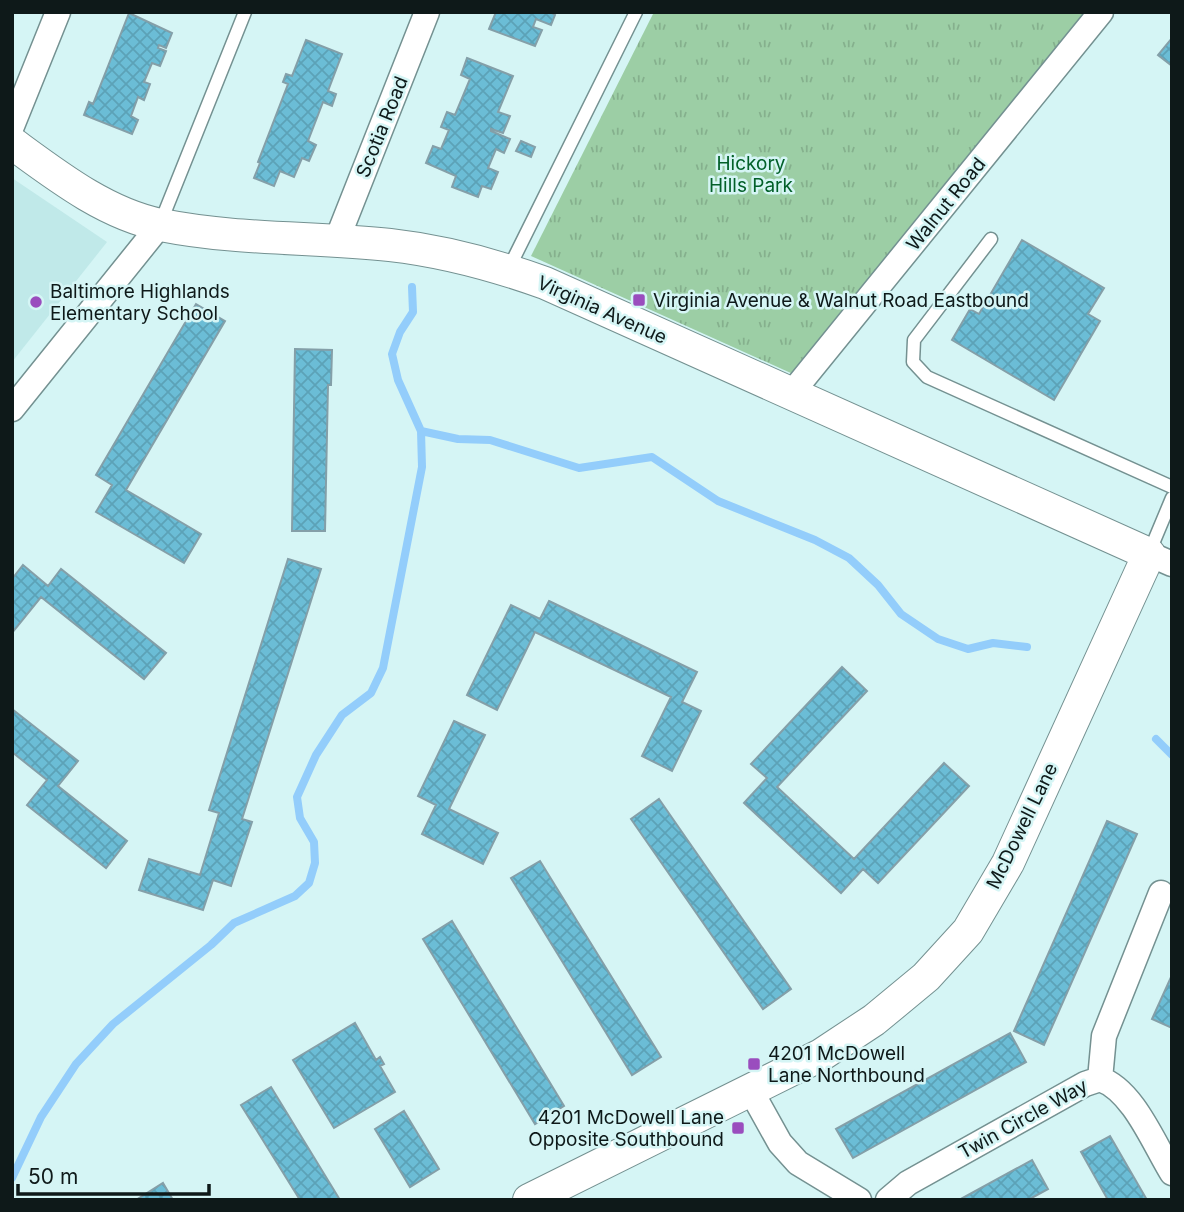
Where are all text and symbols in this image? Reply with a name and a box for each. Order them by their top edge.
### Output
street label: Scotia Road [351,73,413,181]
park label: Hickory Hills Park [709,152,794,197]
street label: Walnut Road [902,153,990,255]
street label: Virginia Avenue [534,271,670,349]
place label: Baltimore Highlands Elementary School [50,280,230,325]
place label: Virginia Avenue & Walnut Road Eastbound [653,289,1029,312]
marker: Virginia Avenue & Walnut Road Eastbound [631,292,647,308]
marker: Baltimore Highlands Elementary School [28,294,44,310]
street label: McDowell Lane [982,759,1062,893]
place label: 4201 McDowell Lane Northbound [768,1042,925,1087]
marker: 4201 McDowell Lane Northbound [746,1056,762,1072]
street label: Twin Circle Way [955,1074,1092,1164]
place label: 4201 McDowell Lane Opposite Southbound [528,1106,724,1151]
marker: 4201 McDowell Lane Opposite Southbound [730,1120,746,1136]
scale bar [18,1152,208,1196]
text: 50 m [28,1164,78,1189]

